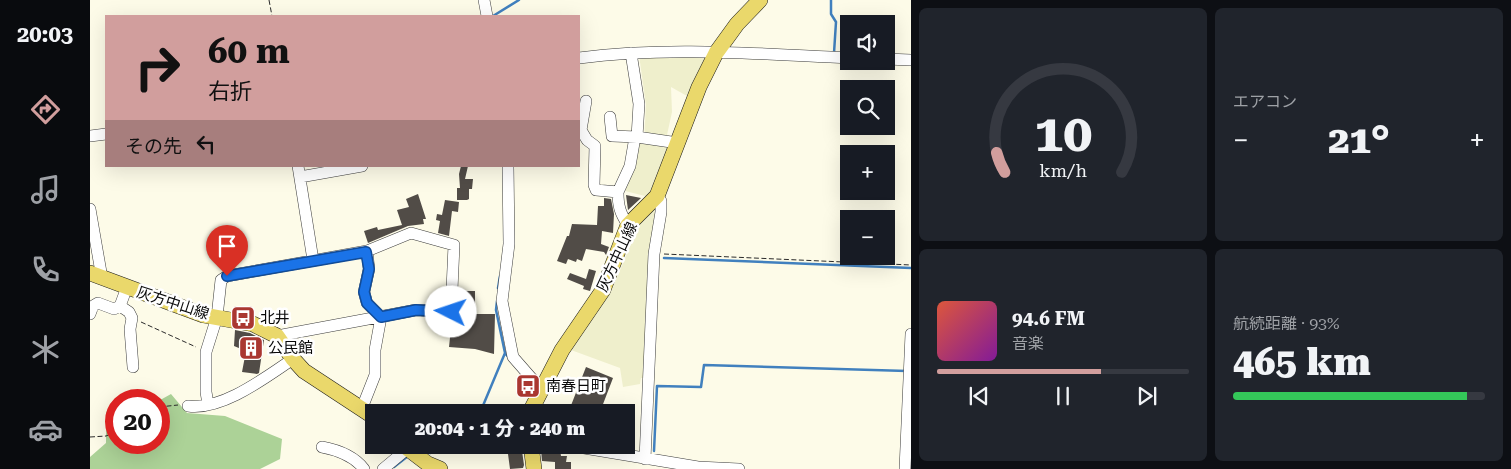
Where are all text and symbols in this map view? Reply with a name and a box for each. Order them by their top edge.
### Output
map controls [840,15,895,265]
button: sound [840,15,895,70]
text: 20:03 [17,22,73,47]
text: 60 m [208,31,290,72]
icon: right [125,35,190,100]
text: 右折 [208,79,252,104]
button: search [840,80,895,135]
icon: directions [28,92,63,127]
text: エアコン [1233,92,1297,111]
text: 10 [1034,103,1092,164]
text: 21° [1328,118,1390,162]
text: − [1233,124,1249,157]
text: + [1469,124,1485,157]
icon: left [192,130,220,158]
text: その先 [125,135,182,158]
button: + [840,145,895,200]
text: km/h [1039,160,1087,181]
icon: music [28,172,63,207]
button: − [840,210,895,265]
street label: 灰方中山線 [593,219,641,295]
pin [206,225,248,276]
icon: arrive [213,232,241,260]
icon: phone [28,252,63,287]
street label: 灰方中山線 [135,283,211,323]
position arrow [424,285,476,337]
bus stop icon: 北井 [230,305,256,331]
text: 94.6 FM [1012,307,1085,330]
place label: 北井 [260,309,290,327]
text: 航続距離 · 93% [1233,314,1340,333]
icon: climate [28,332,63,367]
text: 音楽 [1012,334,1044,353]
building icon: 公民館 [238,335,264,361]
place label: 公民館 [268,339,313,357]
text: 465 km [1233,340,1371,384]
bus stop icon: 南春日町 [515,373,541,399]
place label: 南春日町 [546,377,606,395]
icon: previous [965,382,993,410]
icon: pause [1049,382,1077,410]
icon: next [1133,382,1161,410]
speed limit sign: 20 [105,389,170,454]
icon: car [28,412,63,447]
text: 20:04 · 1 分 · 240 m [415,417,585,440]

